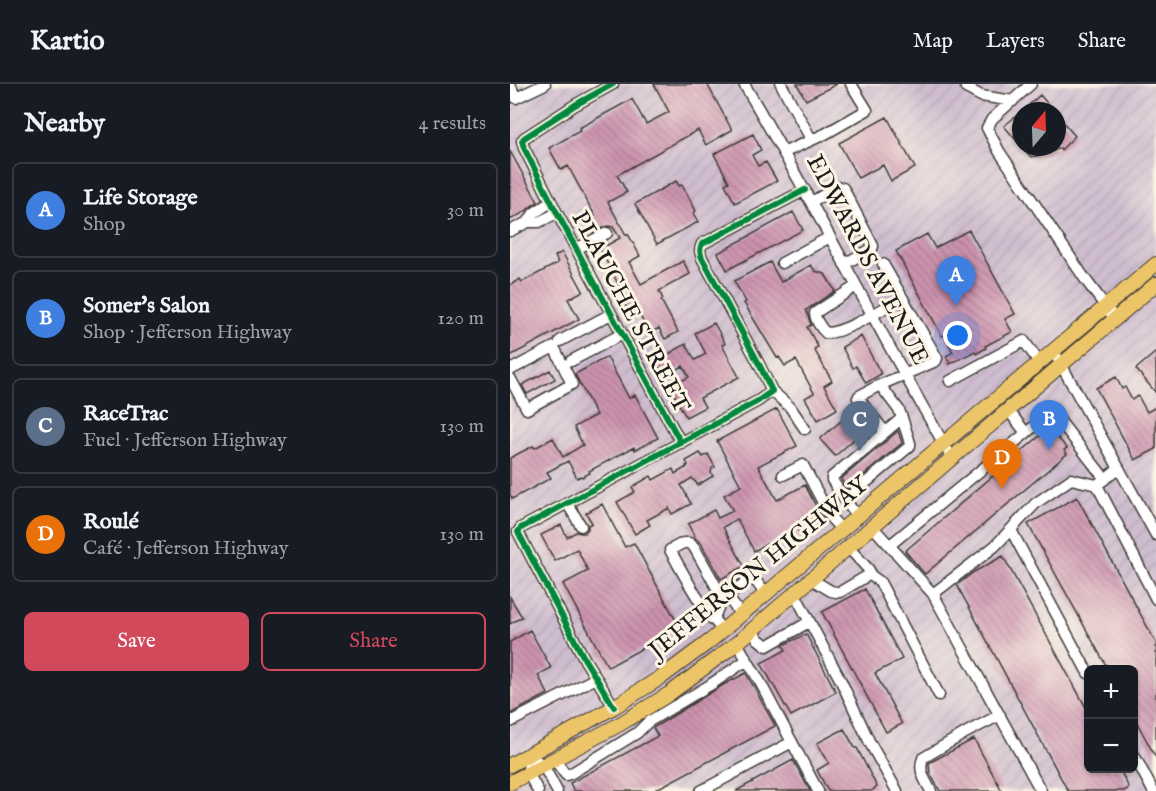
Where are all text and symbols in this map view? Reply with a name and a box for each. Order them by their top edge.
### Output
text: Kartio [30,24,105,59]
text: Map [913,28,953,55]
text: Layers [986,28,1045,55]
text: Share [1078,28,1126,55]
north arrow [1012,102,1066,156]
text: Nearby [24,107,105,140]
text: 4 results [419,111,486,136]
street label: EDWARDS AVENUE [798,150,936,370]
text: Life Storage [83,184,198,212]
text: A [39,198,52,223]
text: 30 m [447,198,484,223]
street label: PLAUCHE STREET [564,206,697,419]
text: Shop [83,212,125,237]
pin: A [936,256,976,306]
text: Somer's Salon [83,292,210,320]
text: B [39,306,52,331]
text: 120 m [438,306,484,331]
text: Shop · Jefferson Highway [83,320,292,345]
your location [943,321,972,350]
text: RaceTrac [83,400,168,428]
pin: B [1030,400,1068,450]
pin: C [840,402,880,451]
text: C [38,414,53,439]
text: 130 m [439,414,484,439]
text: Fuel · Jefferson Highway [83,428,287,453]
pin: D [982,440,1022,489]
street label: JEFFERSON HIGHWAY [641,469,876,668]
text: Roulé [83,508,139,536]
text: D [37,522,54,547]
text: 130 m [439,522,484,547]
text: Café · Jefferson Highway [83,536,289,561]
button: Save [24,612,249,671]
button: Share [261,612,486,671]
map controls [1084,665,1138,773]
button: + [1084,665,1138,719]
button: − [1084,719,1138,773]

